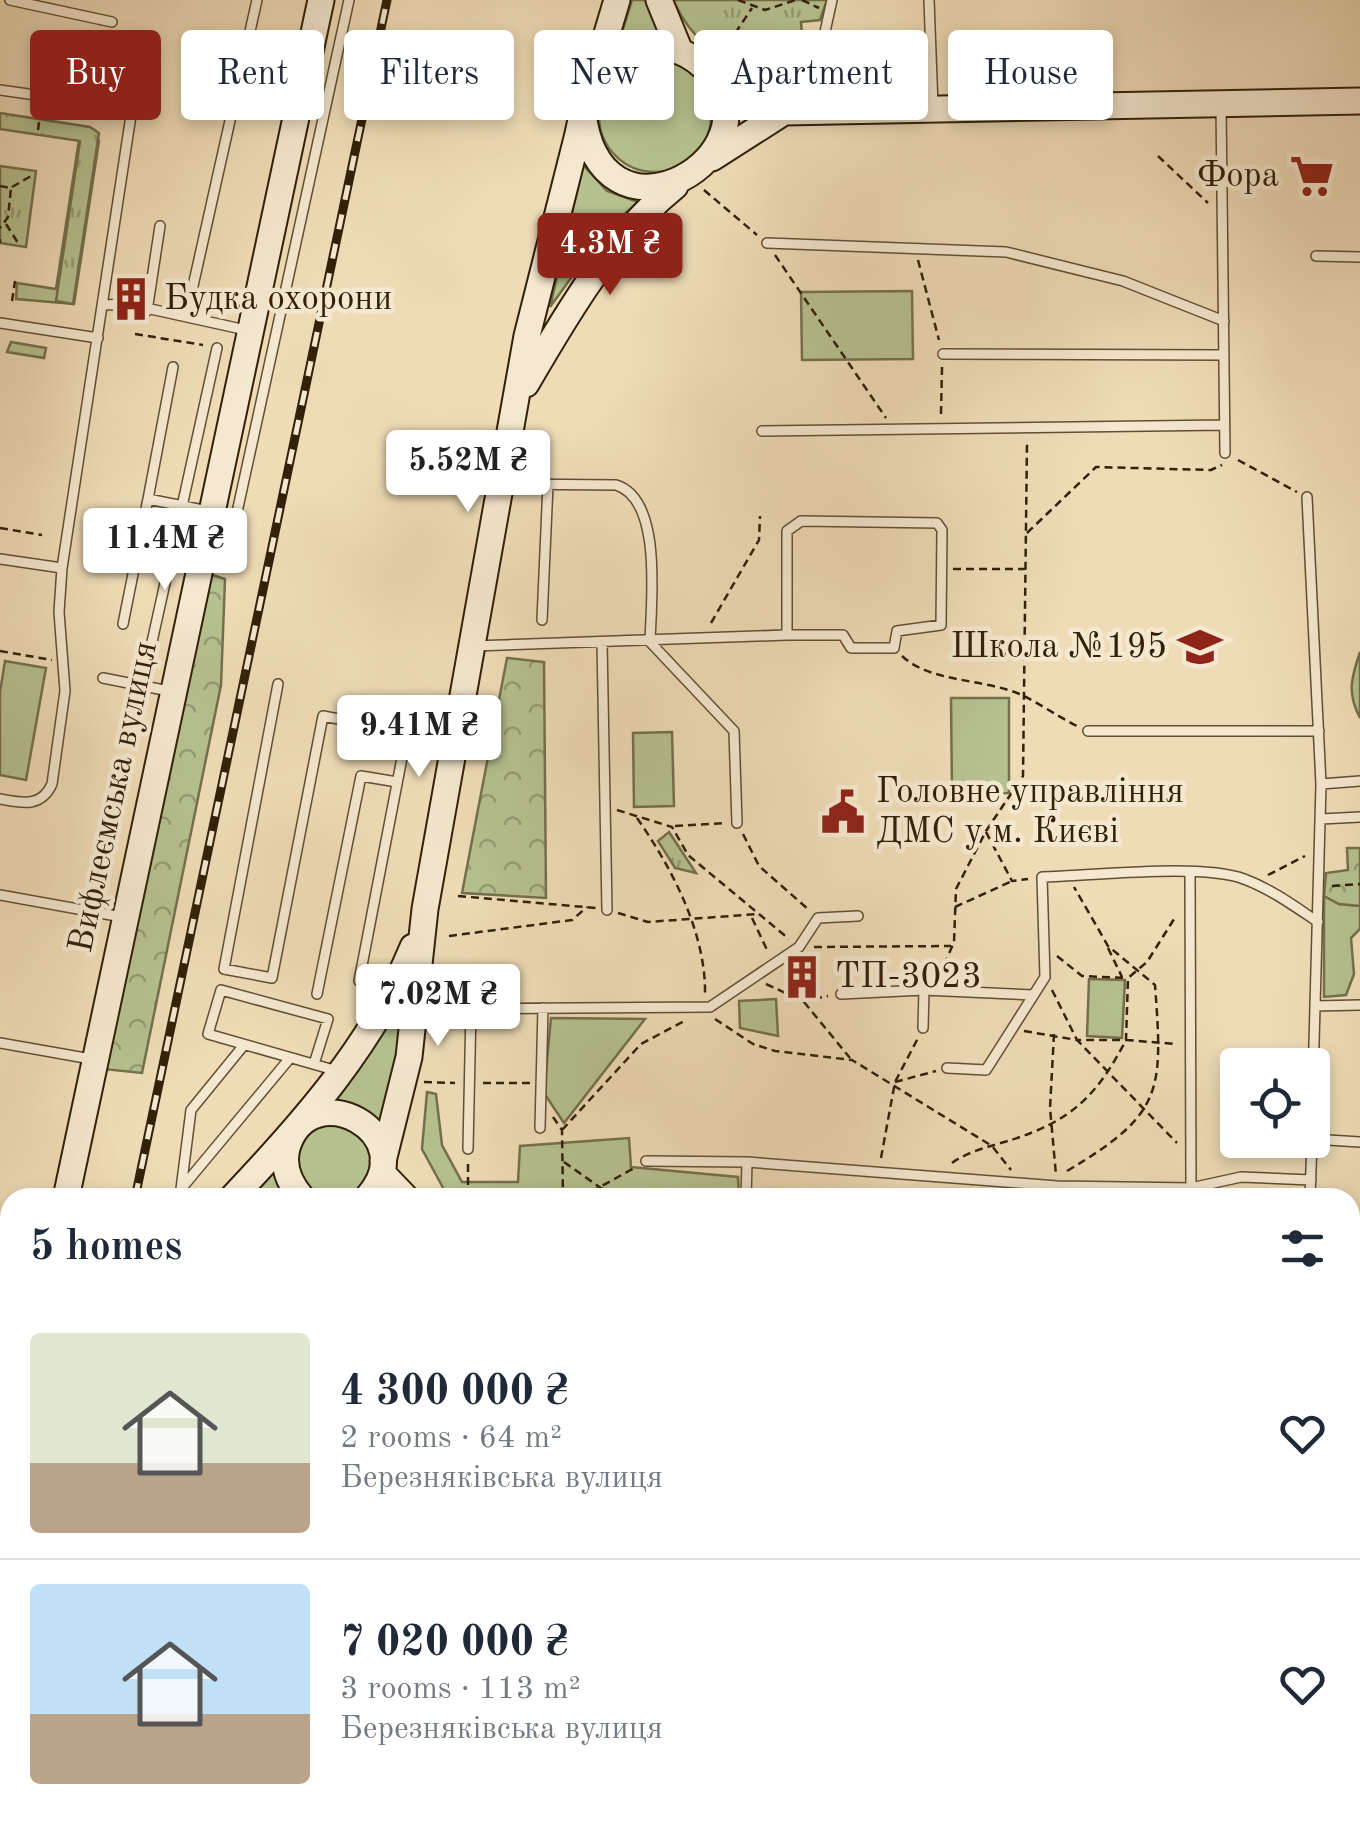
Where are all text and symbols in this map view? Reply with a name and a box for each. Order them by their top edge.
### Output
chip: Buy [30,30,161,120]
chip: Rent [181,30,324,120]
chip: Filters [344,30,514,120]
chip: New [534,30,674,120]
chip: Apartment [694,30,928,120]
chip: House [948,30,1113,120]
supermarket icon: Фора [1288,152,1336,200]
place label: Фора [1197,159,1279,194]
pin: 4.3M ₴ [529,213,691,298]
text: 4.3M ₴ [559,229,661,261]
building icon: Будка охорони [107,275,155,323]
place label: Будка охорони [164,282,392,317]
pin: 5.52M ₴ [376,430,560,515]
text: 5.52M ₴ [408,446,528,478]
pin: 11.4M ₴ [73,508,257,593]
text: 11.4M ₴ [105,524,225,556]
school or university icon: Школа №195 [1176,623,1224,671]
place label: Школа №195 [950,630,1167,665]
street label: Вифлеємська вулиця [64,638,165,956]
pin: 9.41M ₴ [327,695,511,780]
text: 9.41M ₴ [359,711,479,743]
place label: Головне управління ДМС у м. Києві [876,775,1184,850]
public building icon: Головне управління ДМС у м. Києві [819,788,867,836]
building icon: ТП-3023 [778,953,826,1001]
place label: ТП-3023 [835,960,982,995]
pin: 7.02M ₴ [346,964,530,1049]
text: 7.02M ₴ [378,980,498,1012]
map controls [1220,1048,1330,1158]
button: locate [1220,1048,1330,1158]
icon: filters [1275,1221,1330,1276]
text: 5 homes [30,1227,182,1269]
text: 4 300 000 ₴ [340,1372,569,1414]
icon: home [110,1373,230,1493]
icon: heart [1275,1406,1330,1461]
text: 2 rooms · 64 m² [340,1423,562,1455]
text: Березняківська вулиця [340,1463,663,1495]
text: 7 020 000 ₴ [340,1623,569,1665]
icon: home [110,1624,230,1744]
icon: heart [1275,1657,1330,1712]
text: 3 rooms · 113 m² [340,1674,581,1706]
text: Березняківська вулиця [340,1714,663,1746]

